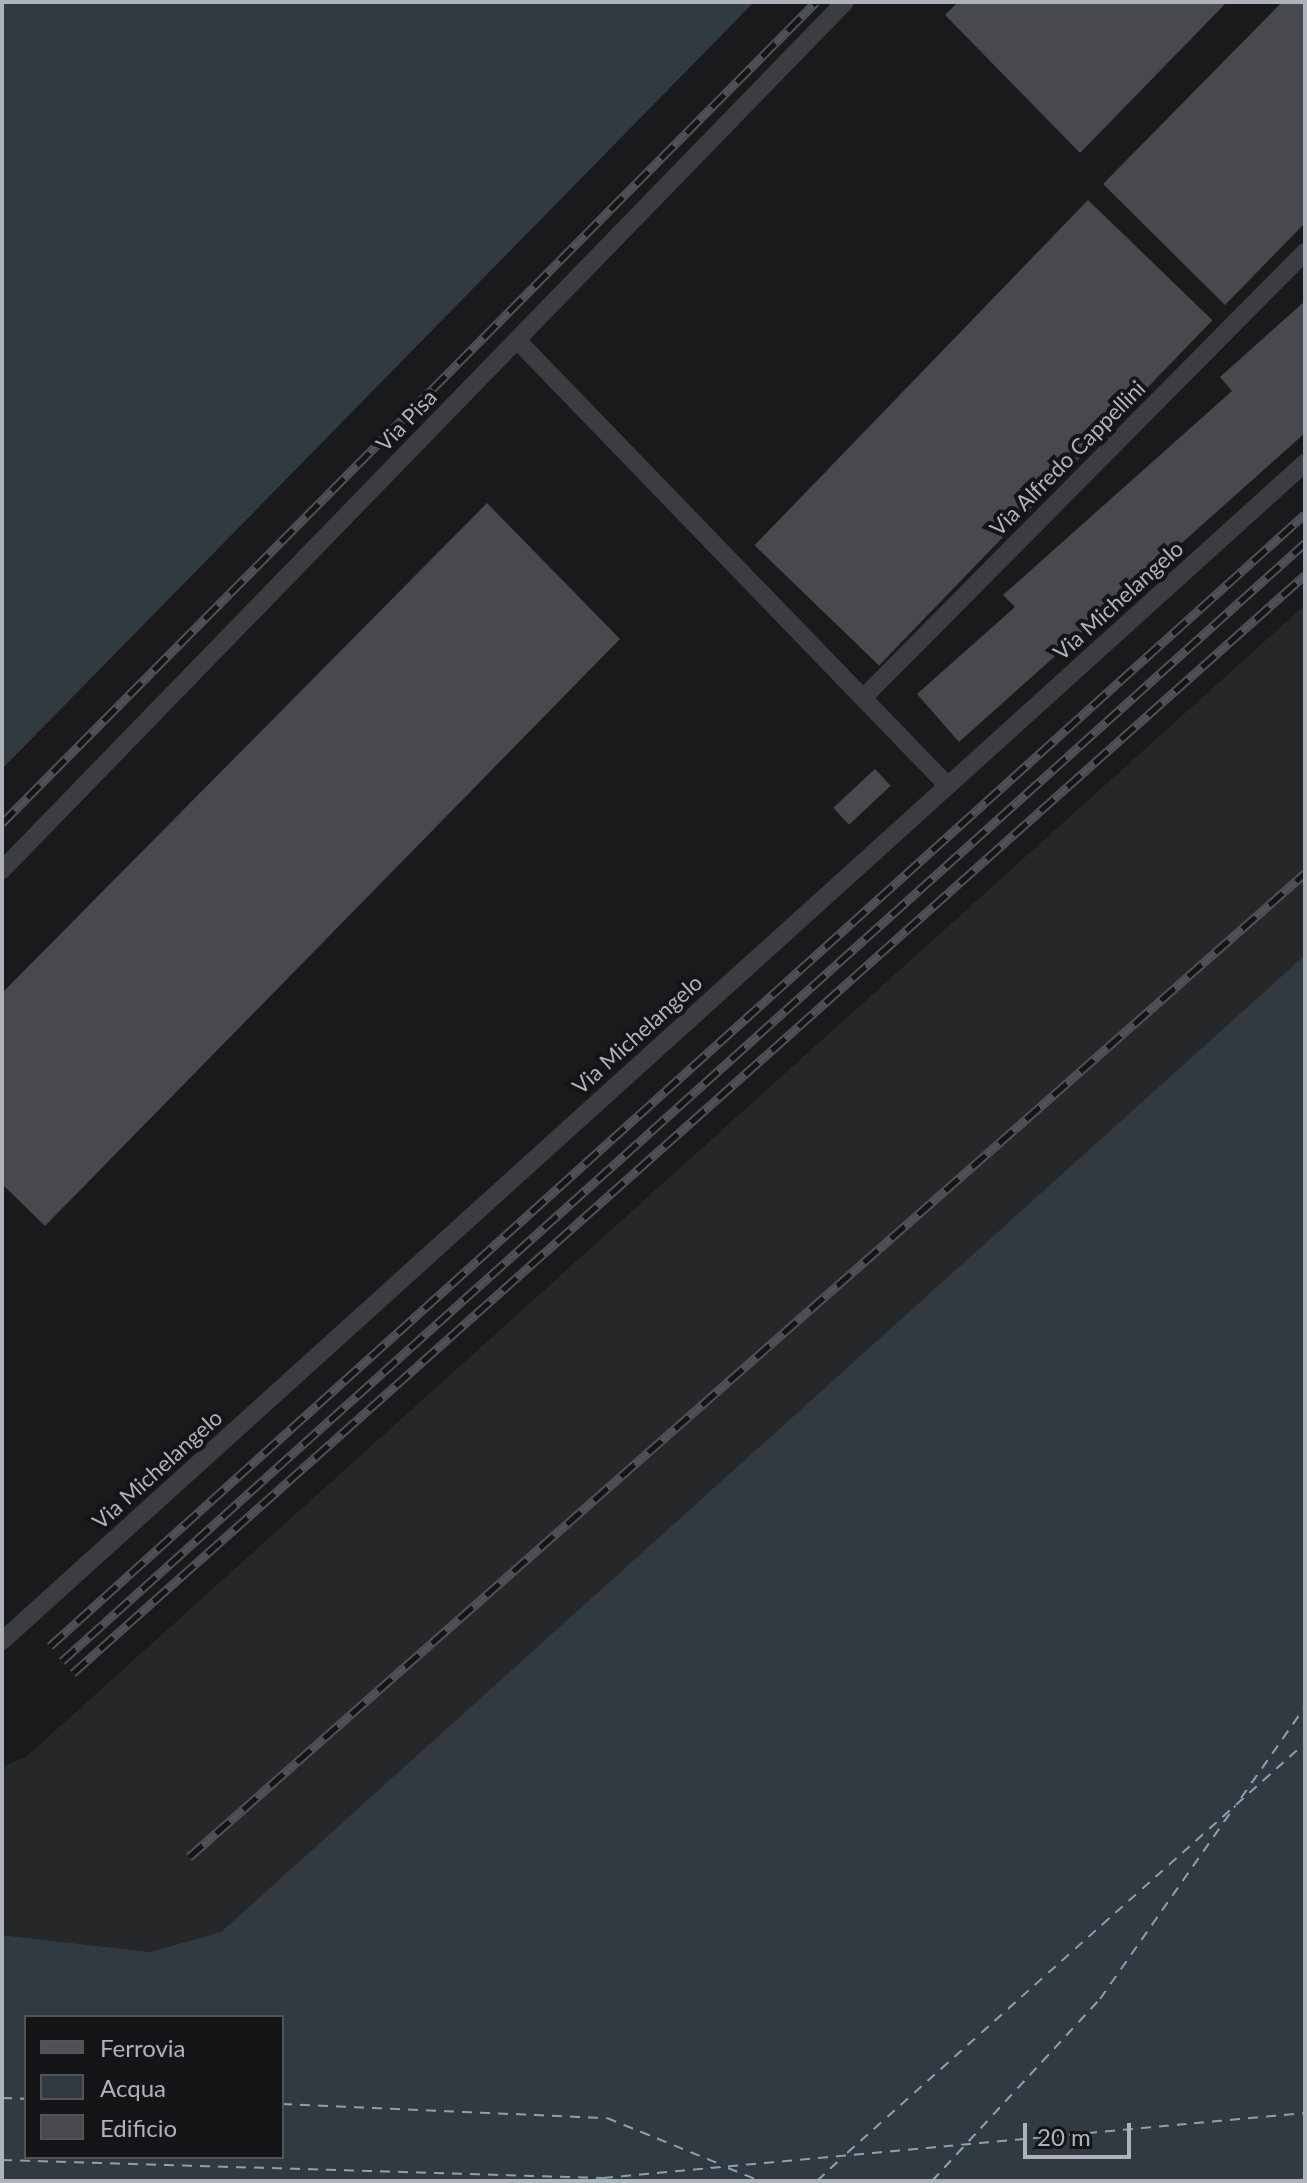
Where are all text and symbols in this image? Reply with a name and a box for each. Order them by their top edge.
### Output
street label: Via Alfredo Cappellini [984,375,1150,541]
street label: Via Pisa [370,384,442,456]
street label: Via Michelangelo [1048,535,1188,665]
street label: Via Michelangelo [567,969,707,1099]
street label: Via Michelangelo [87,1404,227,1534]
legend [24,2015,284,2159]
text: Ferrovia [100,2033,186,2062]
text: Acqua [100,2073,166,2102]
scale bar [1027,2107,1135,2157]
text: Edificio [100,2113,177,2142]
text: 20 m [1037,2122,1091,2151]

